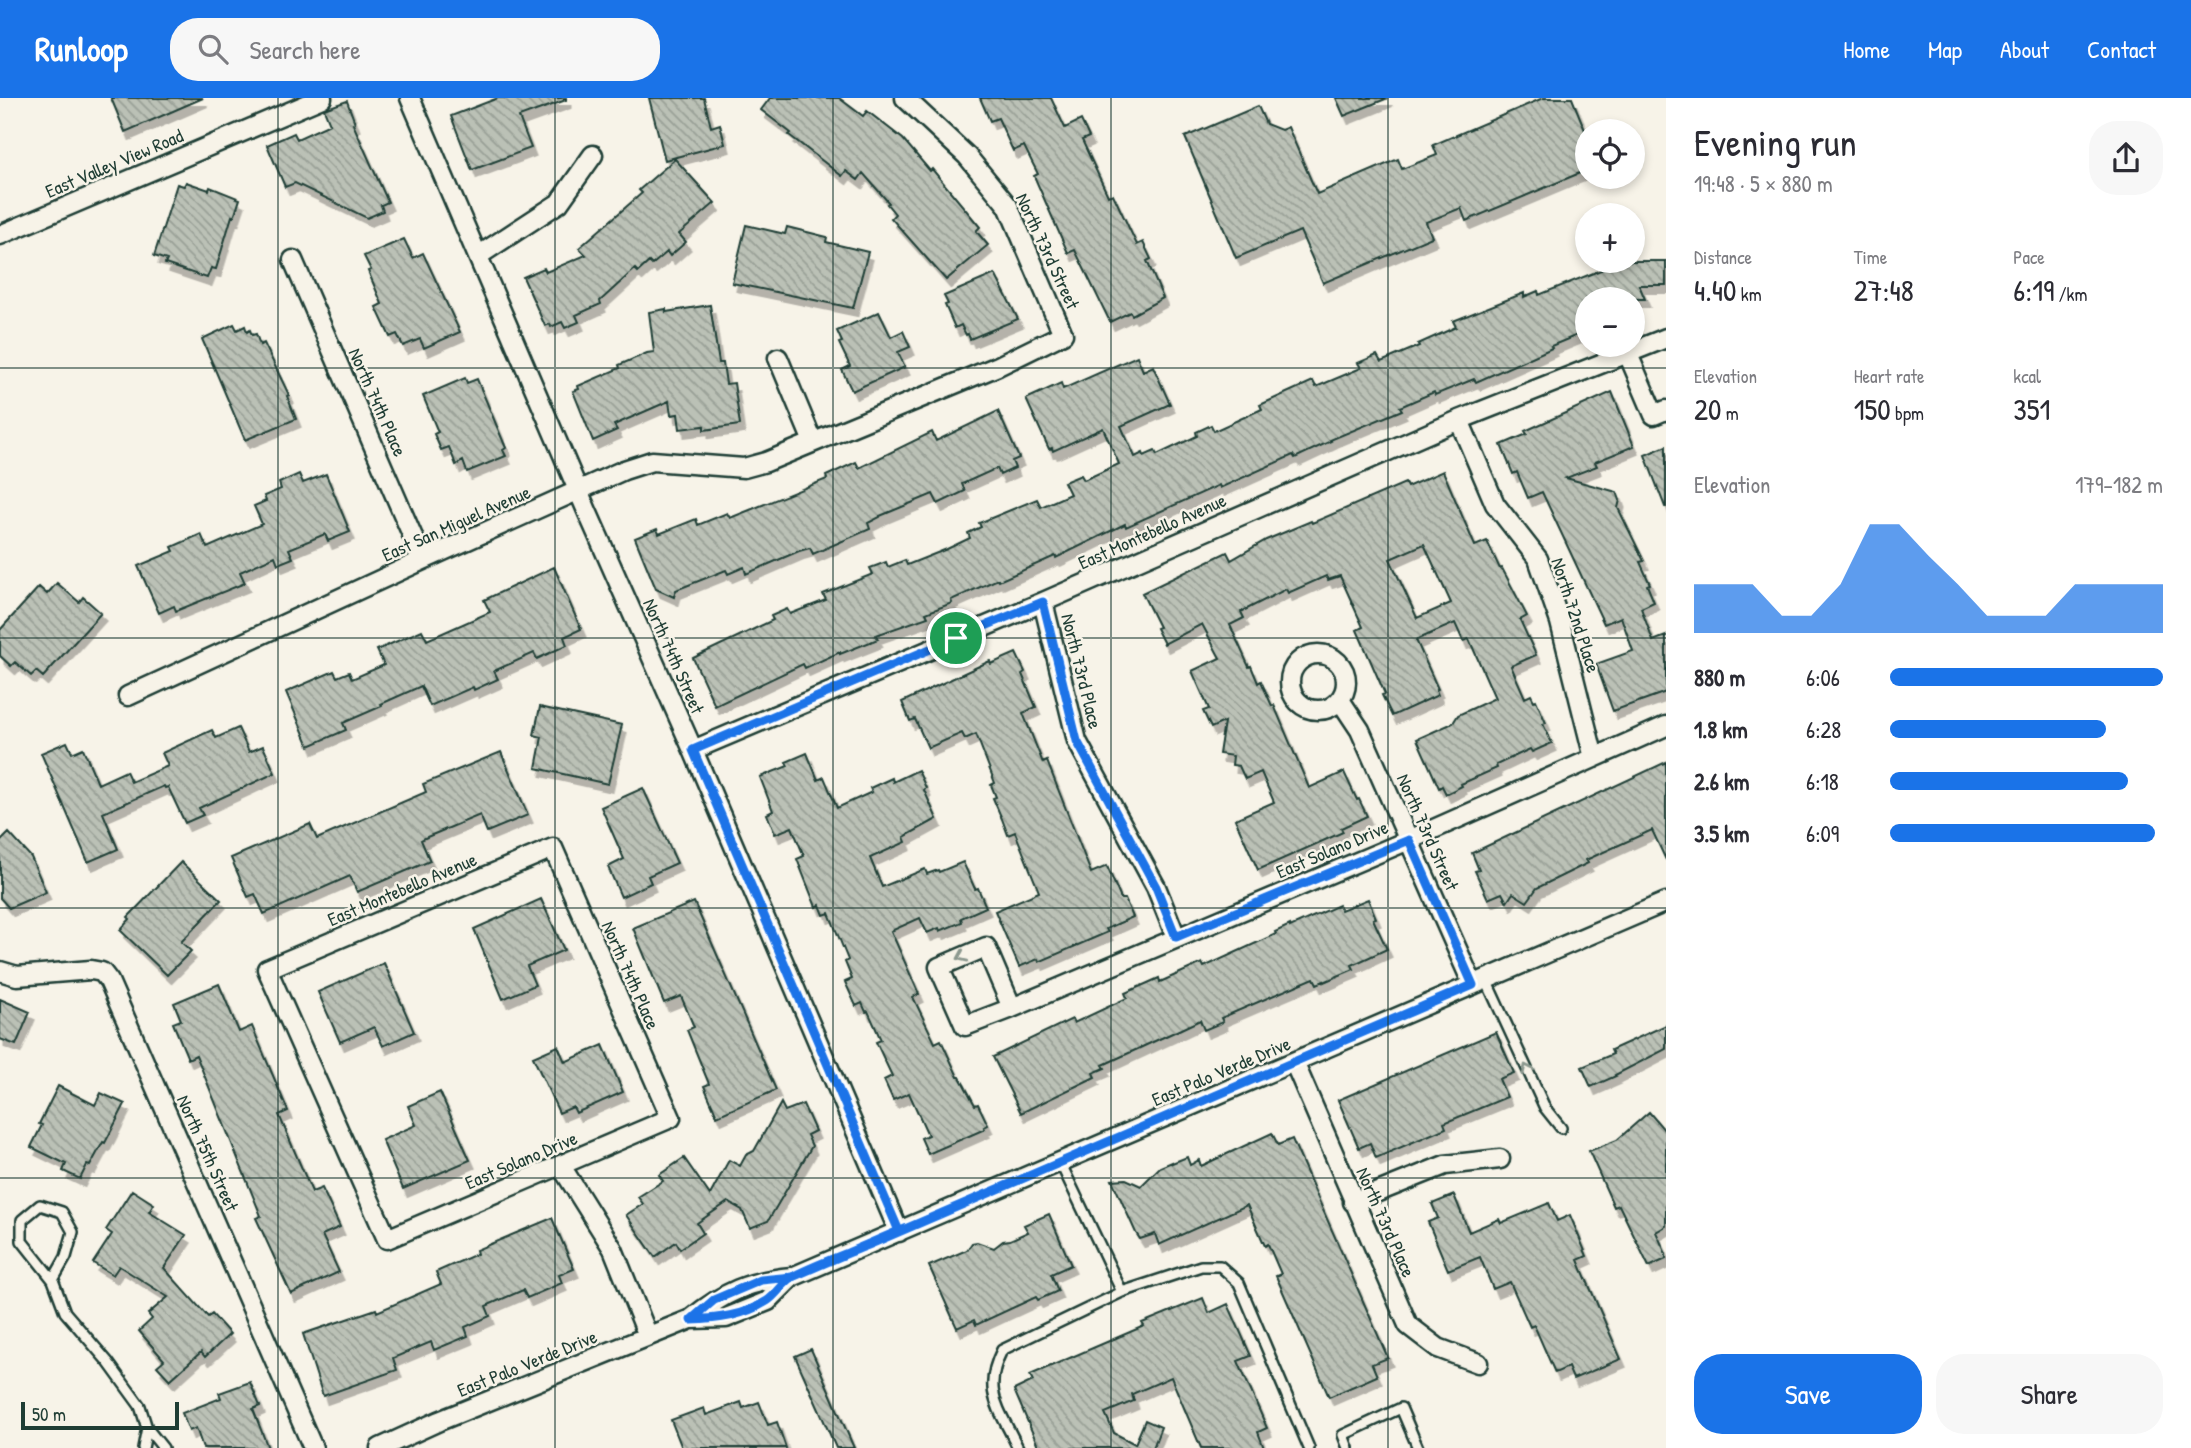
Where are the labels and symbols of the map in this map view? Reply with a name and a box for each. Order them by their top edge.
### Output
street label: East Valley View Road [41,122,187,204]
street label: North 73rd Street [1010,189,1086,314]
street label: North 74th Place [343,344,414,461]
street label: East San Miguel Avenue [378,478,535,567]
street label: East Montebello Avenue [1074,487,1231,575]
street label: North 72nd Place [1545,554,1607,676]
street label: North 74th Street [637,594,711,718]
pin [926,608,986,668]
street label: North 73rd Place [1055,611,1109,732]
street label: North 73rd Street [1391,770,1466,895]
street label: East Solano Drive [1272,814,1392,884]
street label: East Montebello Avenue [324,846,481,932]
street label: North 74th Place [596,917,667,1034]
one-way arrow [956,949,969,963]
street label: East Palo Verde Drive [1148,1030,1295,1112]
one-way arrow [1521,1064,1535,1077]
street label: North 75th Street [171,1091,245,1216]
street label: East Solano Drive [461,1125,581,1195]
street label: North 73rd Place [1350,1163,1422,1281]
street label: East Palo Verde Drive [453,1323,601,1403]
scale bar [21,1399,178,1431]

